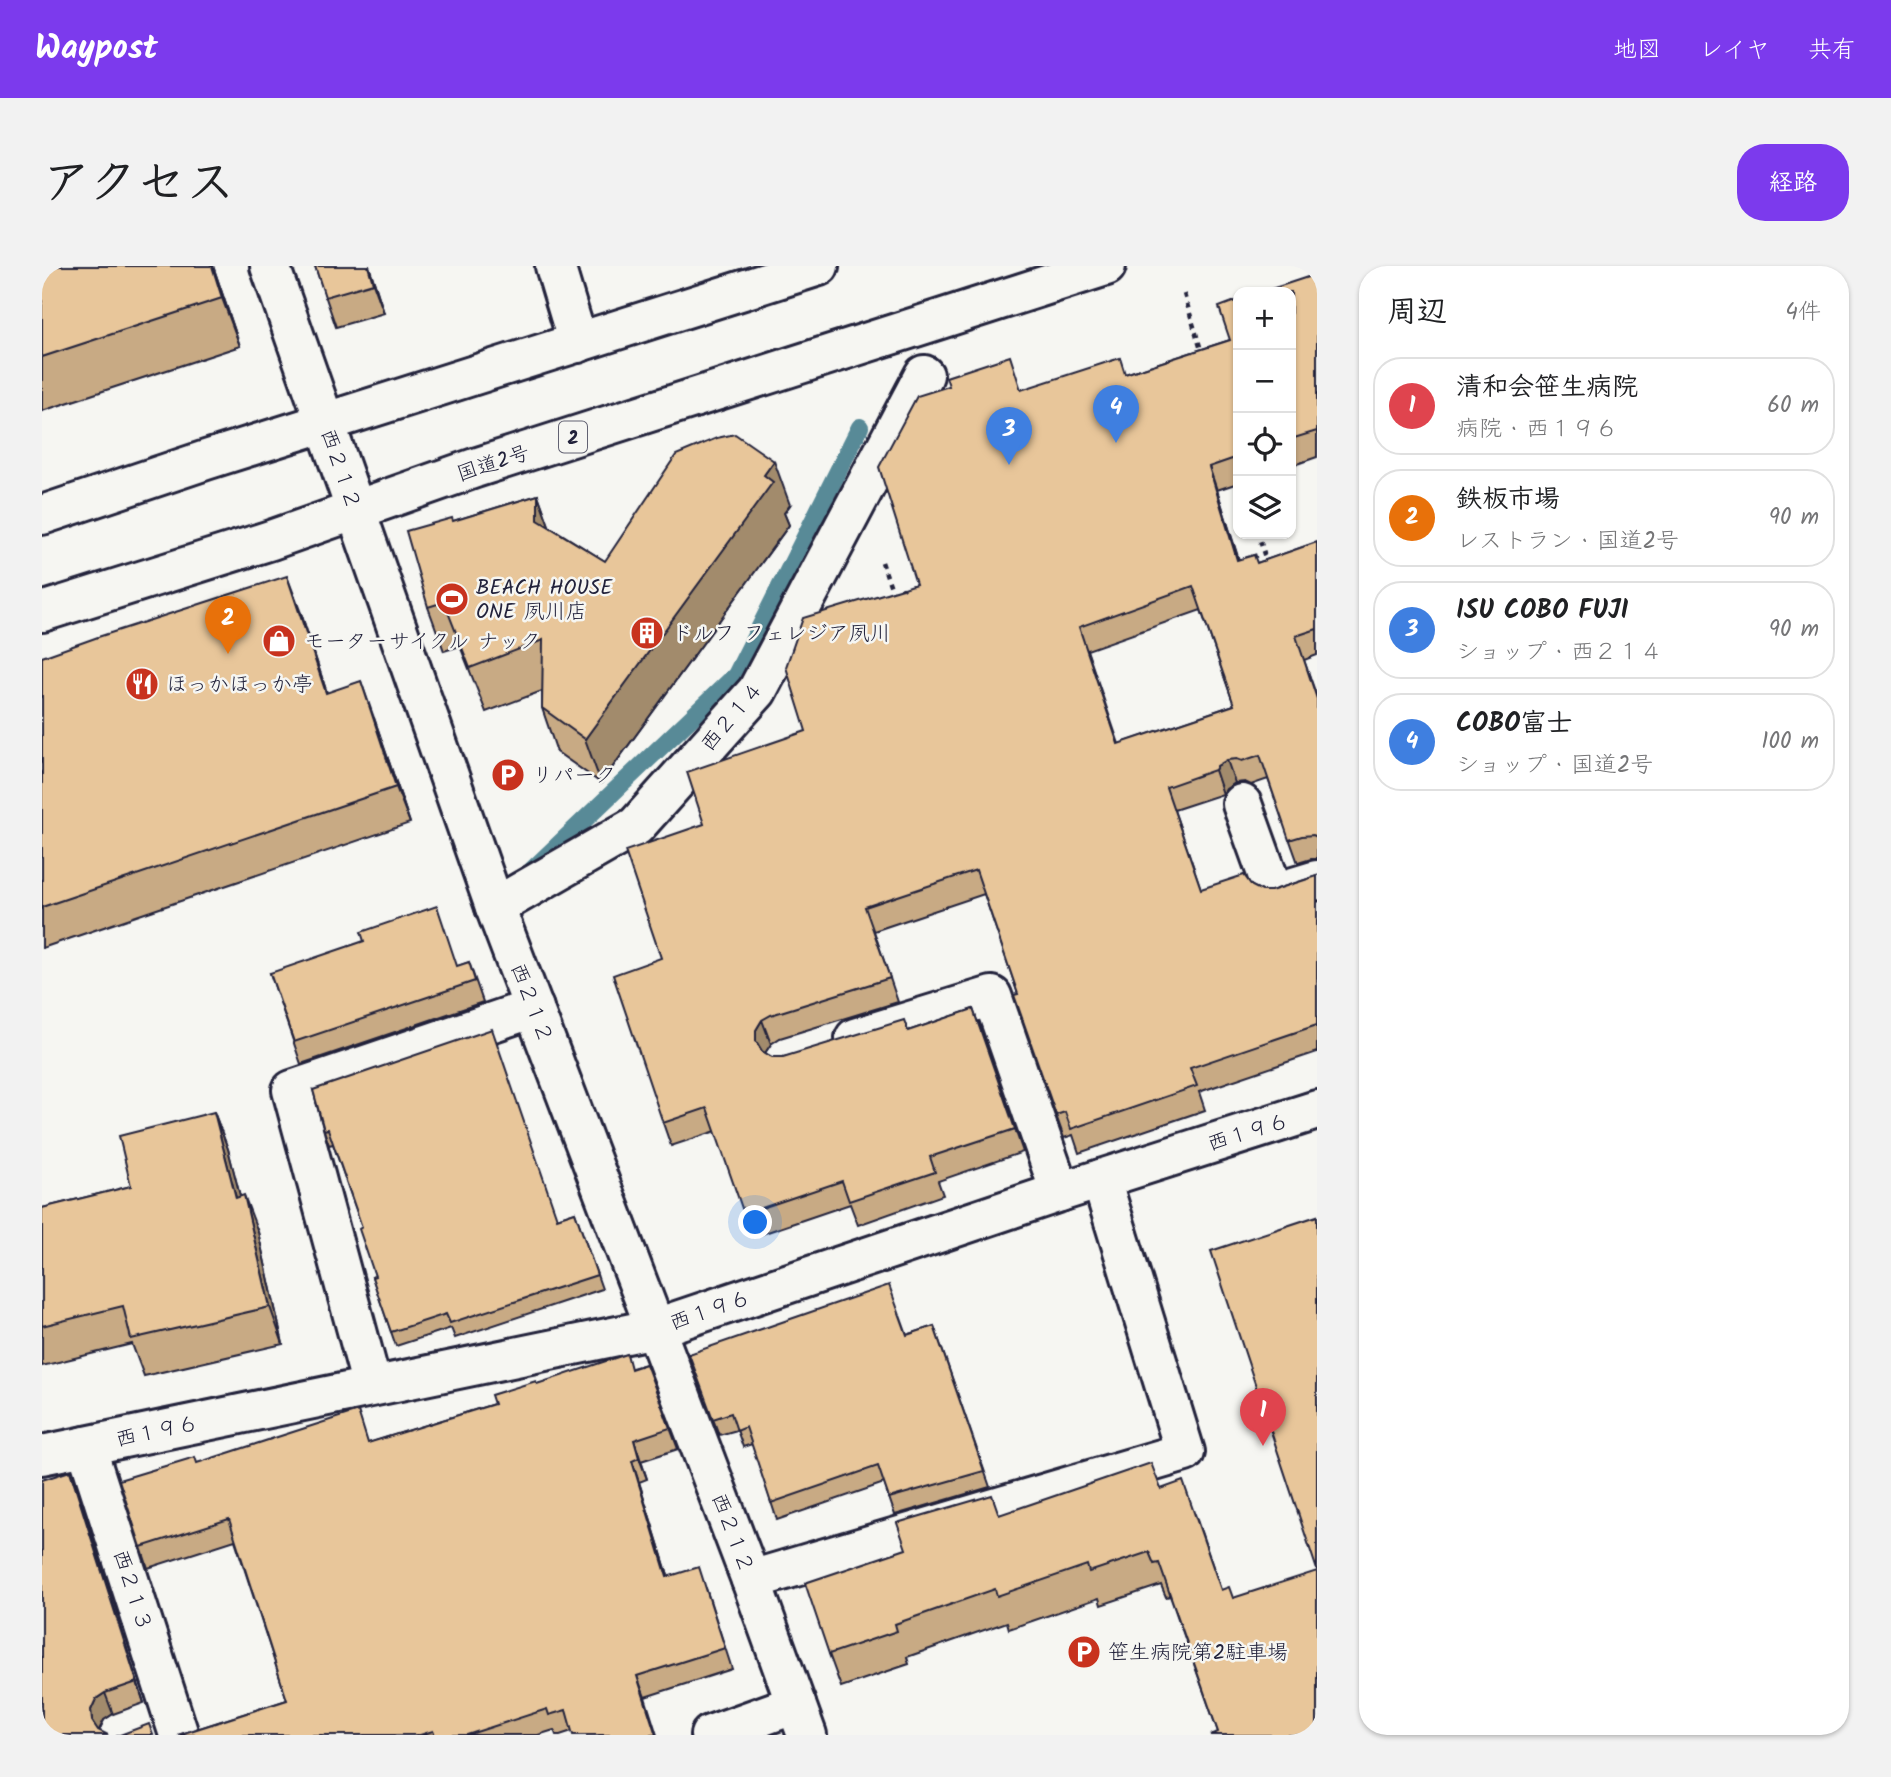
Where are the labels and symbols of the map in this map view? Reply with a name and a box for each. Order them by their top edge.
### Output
pin: 4 [1093,385,1139,443]
pin: 3 [986,407,1032,465]
road number: 2 [559,421,587,452]
street label: 西２１２ [310,424,369,515]
street label: 国道2号 [453,437,534,492]
place label: BEACH HOUSE ONE 夙川店 [476,572,613,629]
sports icon: BEACH HOUSE ONE 夙川店 [433,580,471,618]
pin: 2 [205,596,251,654]
building icon: ドルフ フェレジア夙川 [628,614,666,652]
place label: ドルフ フェレジア夙川 [672,618,891,651]
shop icon: モーターサイクル ナック [260,622,298,660]
place label: モーターサイクル ナック [304,626,540,659]
restaurant icon: ほっかほっか亭 [123,665,161,703]
place label: ほっかほっか亭 [166,669,313,702]
street label: 西２１４ [694,674,773,760]
parking icon: リパーク [489,756,527,794]
place label: リパーク [532,760,616,793]
street label: 西２１２ [500,958,561,1049]
street label: 西１９６ [1203,1105,1293,1161]
your location [738,1205,772,1239]
street label: 西１９６ [665,1282,756,1341]
pin: 1 [1240,1388,1286,1446]
street label: 西１９６ [113,1408,202,1457]
street label: 西２１２ [701,1488,762,1579]
street label: 西２１３ [103,1545,160,1636]
parking icon: 笹生病院第2駐車場 [1065,1633,1103,1671]
place label: 笹生病院第2駐車場 [1108,1637,1288,1670]

